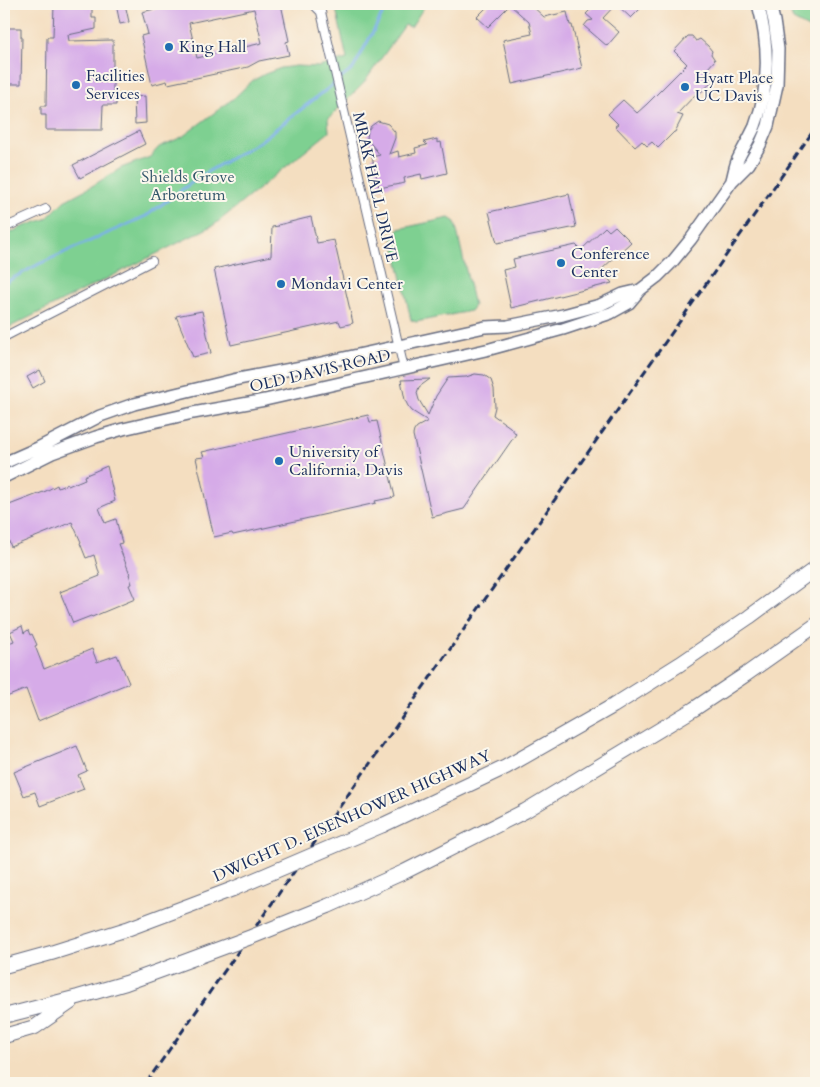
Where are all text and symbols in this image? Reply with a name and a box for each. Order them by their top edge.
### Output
place label: King Hall [179,36,246,58]
marker: King Hall [163,41,175,53]
place label: Facilities Services [86,65,145,105]
place label: Hyatt Place UC Davis [695,67,773,107]
marker: Facilities Services [70,79,82,91]
marker: Hyatt Place UC Davis [679,81,691,93]
street label: MRAK HALL DRIVE [347,110,403,264]
park label: Shields Grove Arboretum [141,166,235,206]
place label: Conference Center [571,243,650,283]
marker: Conference Center [555,257,567,269]
place label: Mondavi Center [291,273,403,295]
marker: Mondavi Center [275,278,287,290]
street label: OLD DAVIS ROAD [247,344,393,398]
place label: University of California, Davis [289,441,403,481]
marker: University of California, Davis [273,455,285,467]
street label: DWIGHT D. EISENHOWER HIGHWAY [209,744,495,888]

